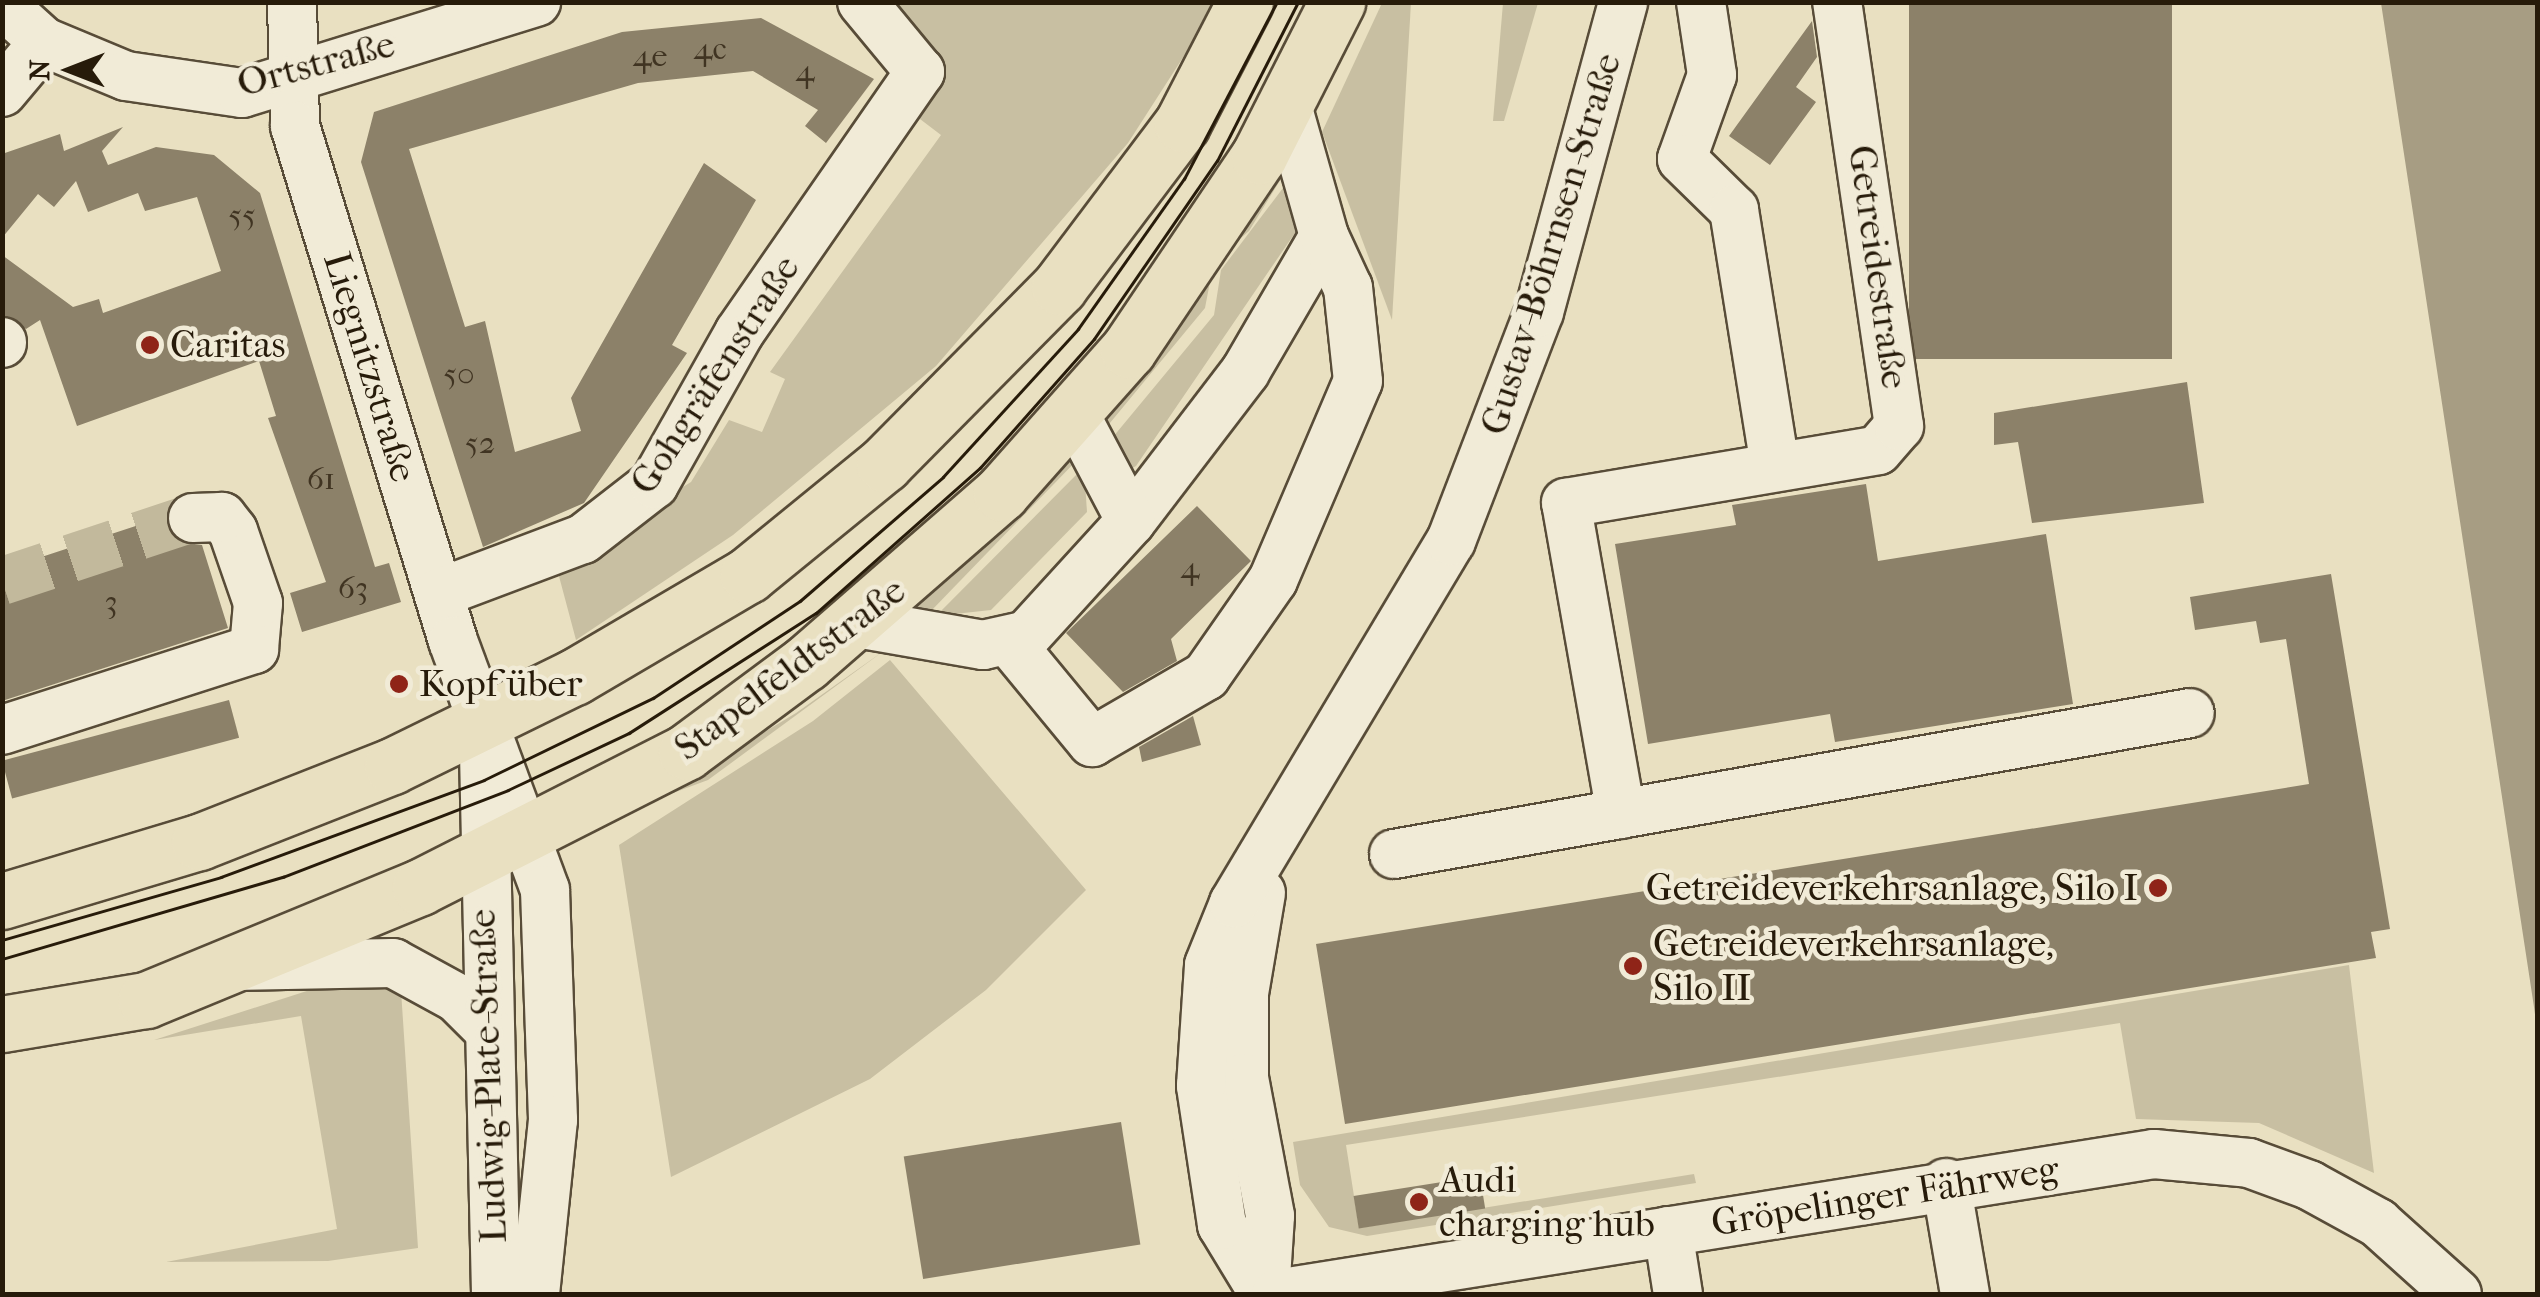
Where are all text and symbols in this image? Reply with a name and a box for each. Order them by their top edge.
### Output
north arrow [20,20,120,120]
street label: Ortstraße [232,21,400,107]
house number: 4c [694,30,726,68]
house number: 4e [633,37,667,75]
street label: Gustav-Böhrnsen-Straße [1471,48,1631,440]
house number: 4 [796,52,814,90]
text: N [23,59,56,81]
street label: Getreidestraße [1838,142,1918,392]
house number: 55 [228,196,256,234]
street label: Liegnitzstraße [313,247,427,487]
street label: Gohgräfenstraße [621,247,809,503]
place label: Caritas [170,322,285,368]
marker: Caritas [139,334,161,356]
house number: 50 [443,355,475,393]
house number: 52 [465,424,495,462]
house number: 61 [307,460,335,498]
house number: 4 [1181,549,1199,587]
street label: Stapelfeldtstraße [666,568,914,770]
house number: 63 [338,569,368,607]
house number: 3 [104,583,118,621]
place label: Kopf über [419,661,582,707]
marker: Kopf über [388,673,410,695]
place label: Getreideverkehrsanlage, Silo I [1646,865,2138,911]
marker: Getreideverkehrsanlage, Silo I [2147,877,2169,899]
street label: Ludwig-Plate-Straße [459,908,517,1244]
place label: Getreideverkehrsanlage, Silo II [1653,921,2054,1011]
marker: Getreideverkehrsanlage, Silo II [1622,955,1644,977]
street label: Gröpelinger Fährweg [1708,1146,2062,1246]
place label: Audi charging hub [1439,1157,1655,1246]
marker: Audi charging hub [1408,1191,1430,1213]

